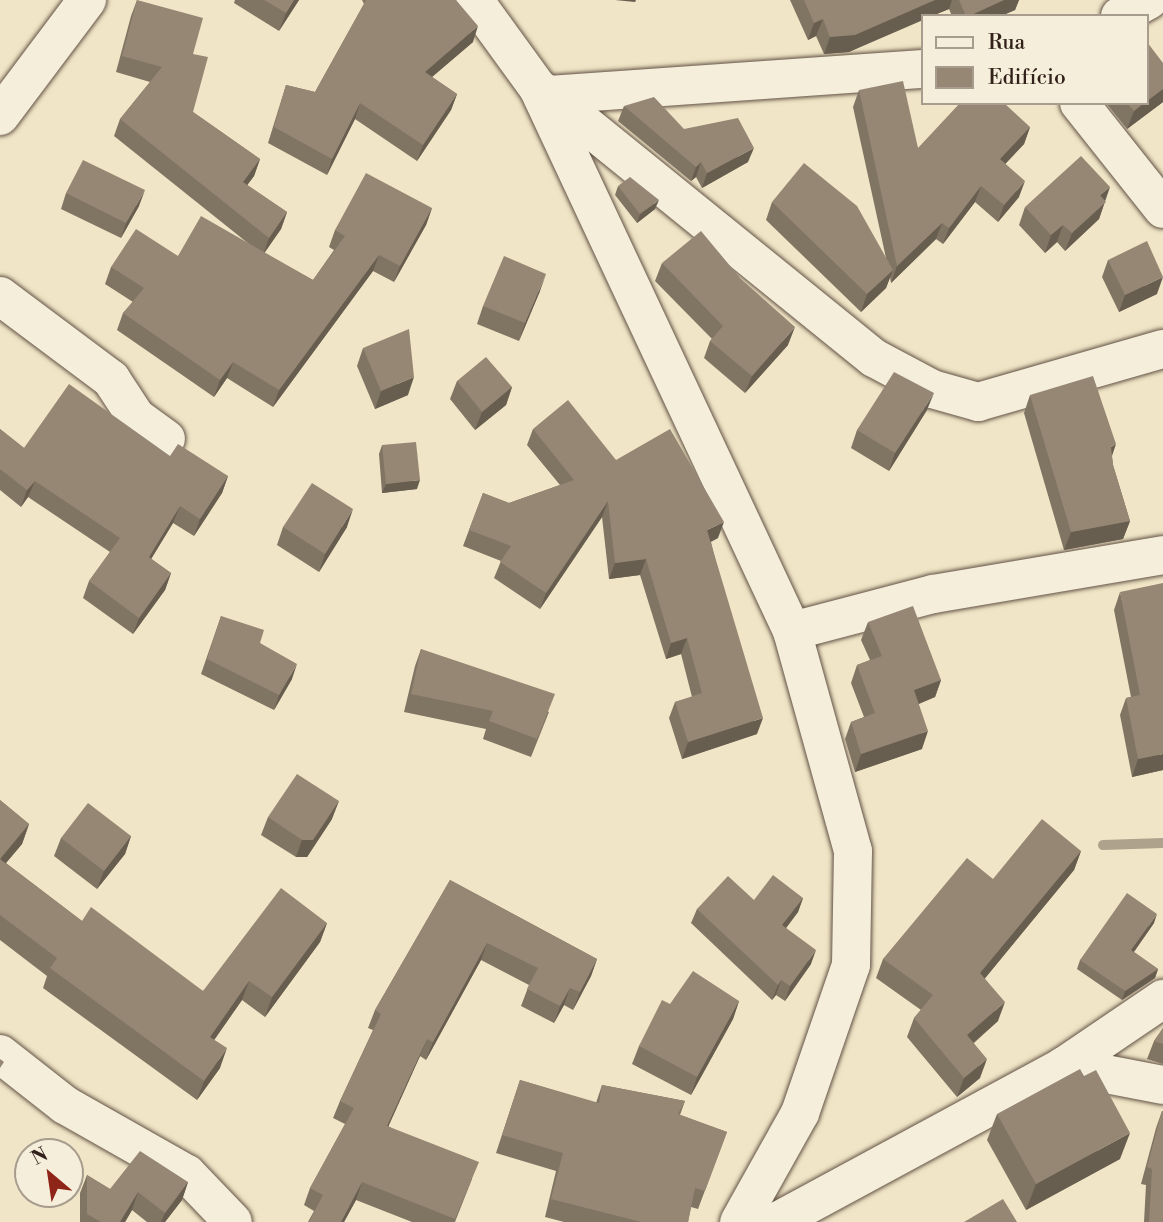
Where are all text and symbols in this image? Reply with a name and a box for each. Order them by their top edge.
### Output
legend [922,14,1149,105]
text: Rua [988,30,1025,56]
text: Edifício [988,65,1066,91]
north arrow [14,1138,84,1208]
text: N [27,1142,52,1171]

